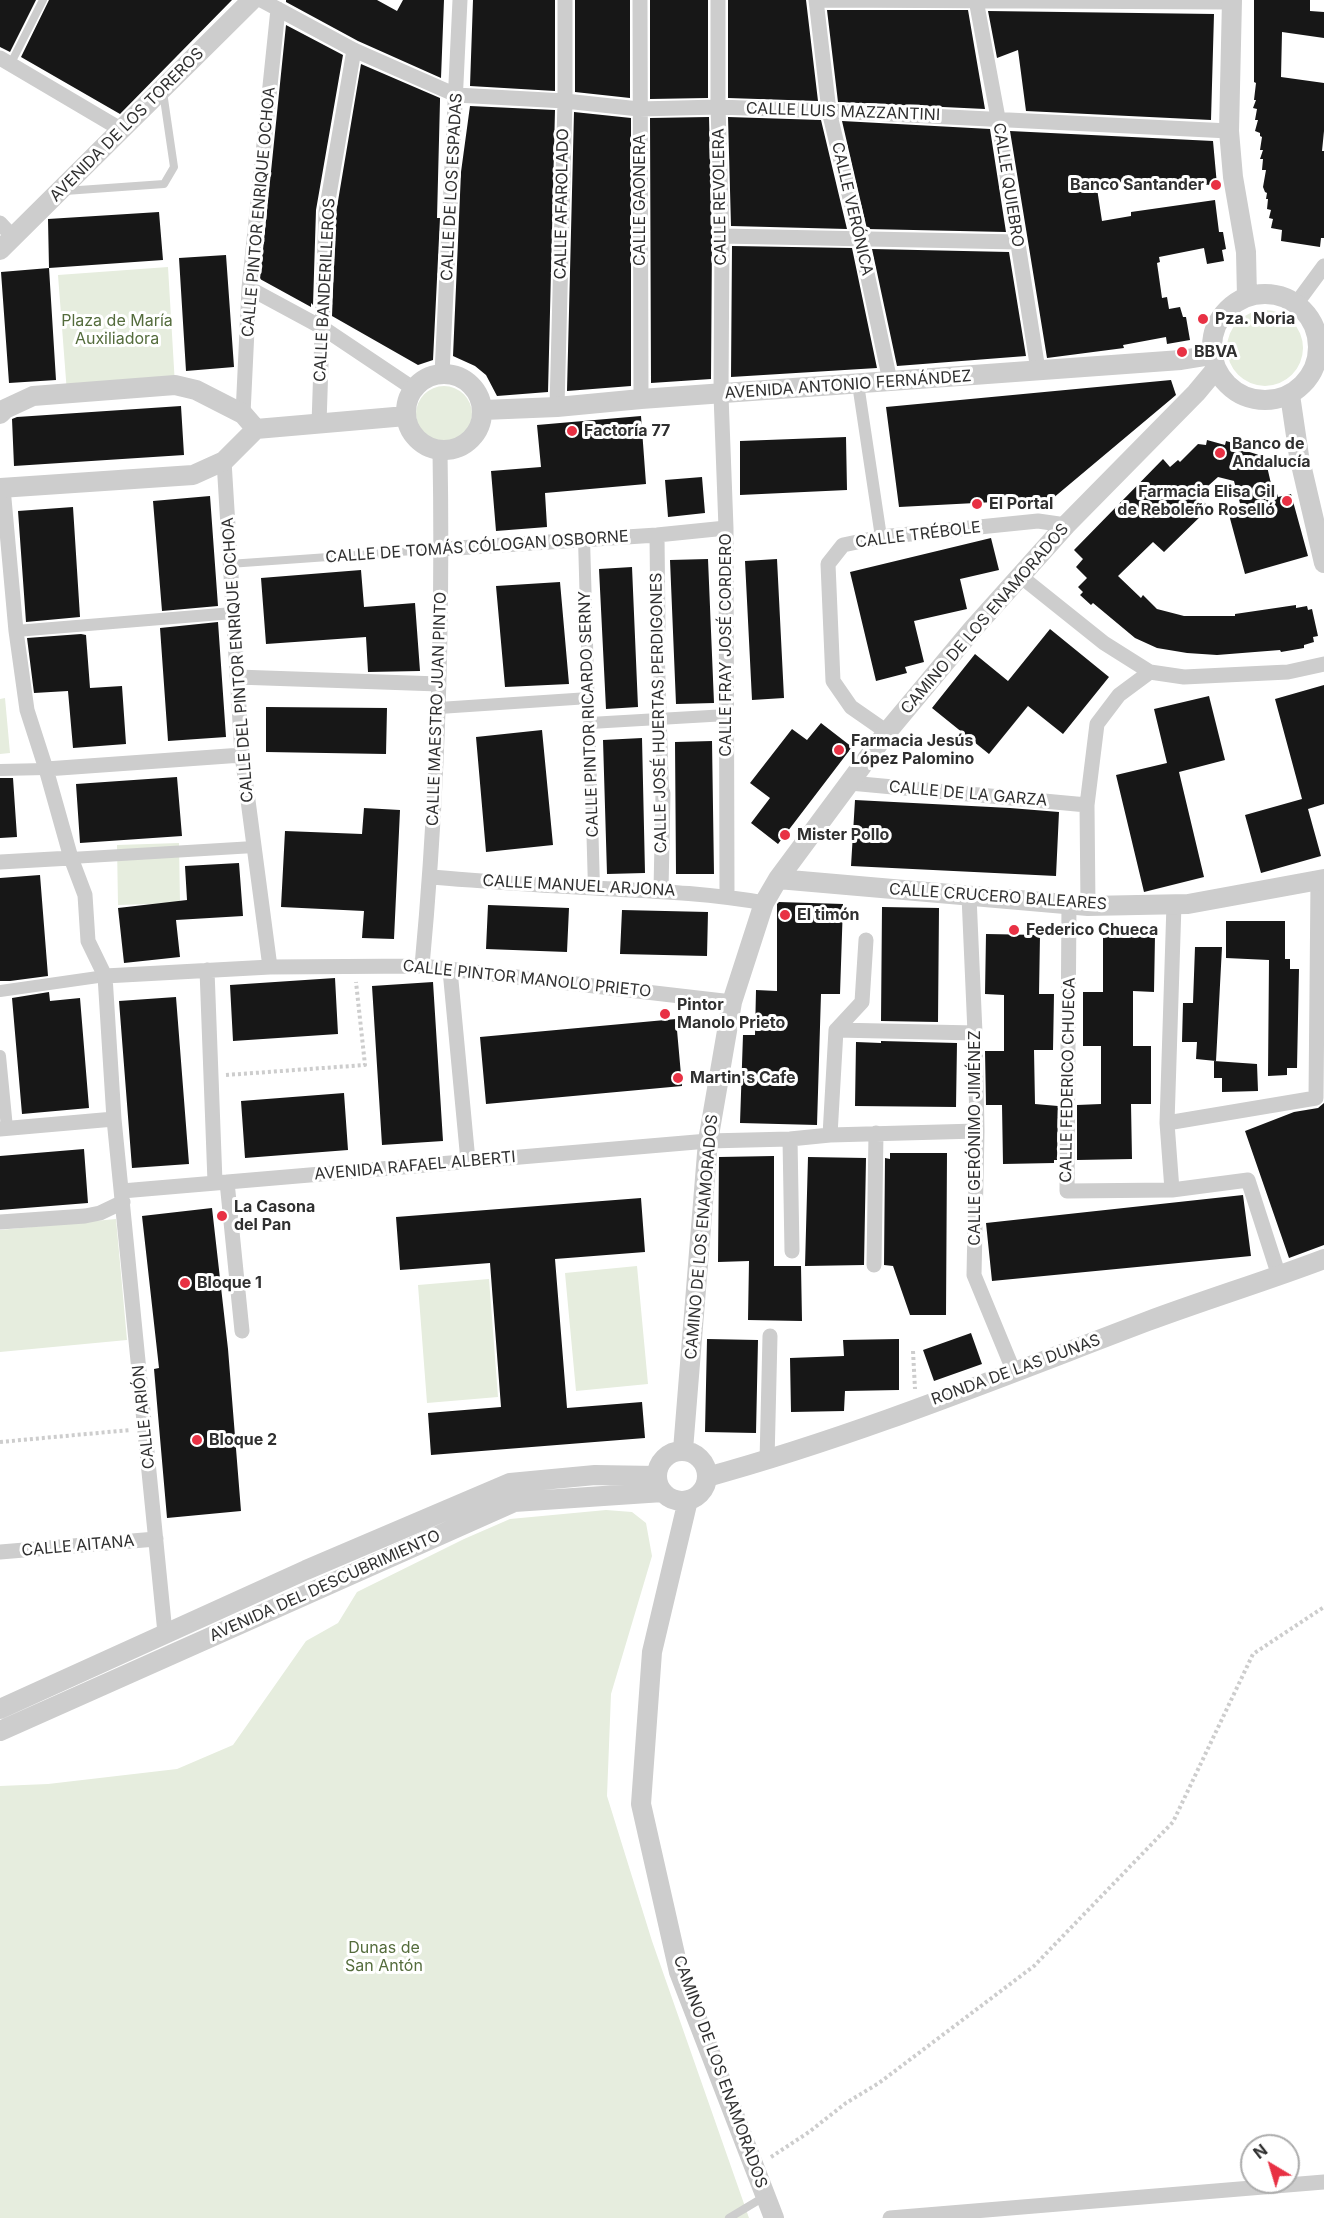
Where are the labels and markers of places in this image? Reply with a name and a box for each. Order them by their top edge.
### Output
place label: Banco Santander [1070,175,1204,195]
marker: Banco Santander [1209,178,1223,192]
place label: Pza. Noria [1215,309,1295,329]
marker: Pza. Noria [1196,312,1210,326]
place label: BBVA [1194,342,1238,362]
marker: BBVA [1175,345,1189,359]
place label: Factoría 77 [584,421,670,441]
marker: Factoría 77 [565,424,579,438]
place label: Banco de Andalucía [1232,434,1311,472]
marker: Banco de Andalucía [1213,446,1227,460]
place label: Farmacia Elisa Gil de Reboleño Roselló [1117,482,1275,520]
place label: El Portal [989,494,1053,514]
marker: Farmacia Elisa Gil de Reboleño Roselló [1280,494,1294,508]
marker: El Portal [970,497,984,511]
place label: Farmacia Jesús López Palomino [851,731,974,769]
marker: Farmacia Jesús López Palomino [832,743,846,757]
place label: Mister Pollo [797,825,889,845]
marker: Mister Pollo [778,828,792,842]
place label: El timón [797,905,859,925]
marker: El timón [778,908,792,922]
place label: Federico Chueca [1026,920,1158,940]
marker: Federico Chueca [1007,923,1021,937]
place label: Pintor Manolo Prieto [677,995,785,1033]
marker: Pintor Manolo Prieto [658,1007,672,1021]
place label: Martin's Cafe [690,1068,796,1088]
marker: Martin's Cafe [671,1071,685,1085]
place label: La Casona del Pan [234,1197,315,1235]
marker: La Casona del Pan [215,1209,229,1223]
place label: Bloque 1 [197,1273,262,1293]
marker: Bloque 1 [178,1276,192,1290]
place label: Bloque 2 [209,1430,277,1450]
marker: Bloque 2 [190,1433,204,1447]

